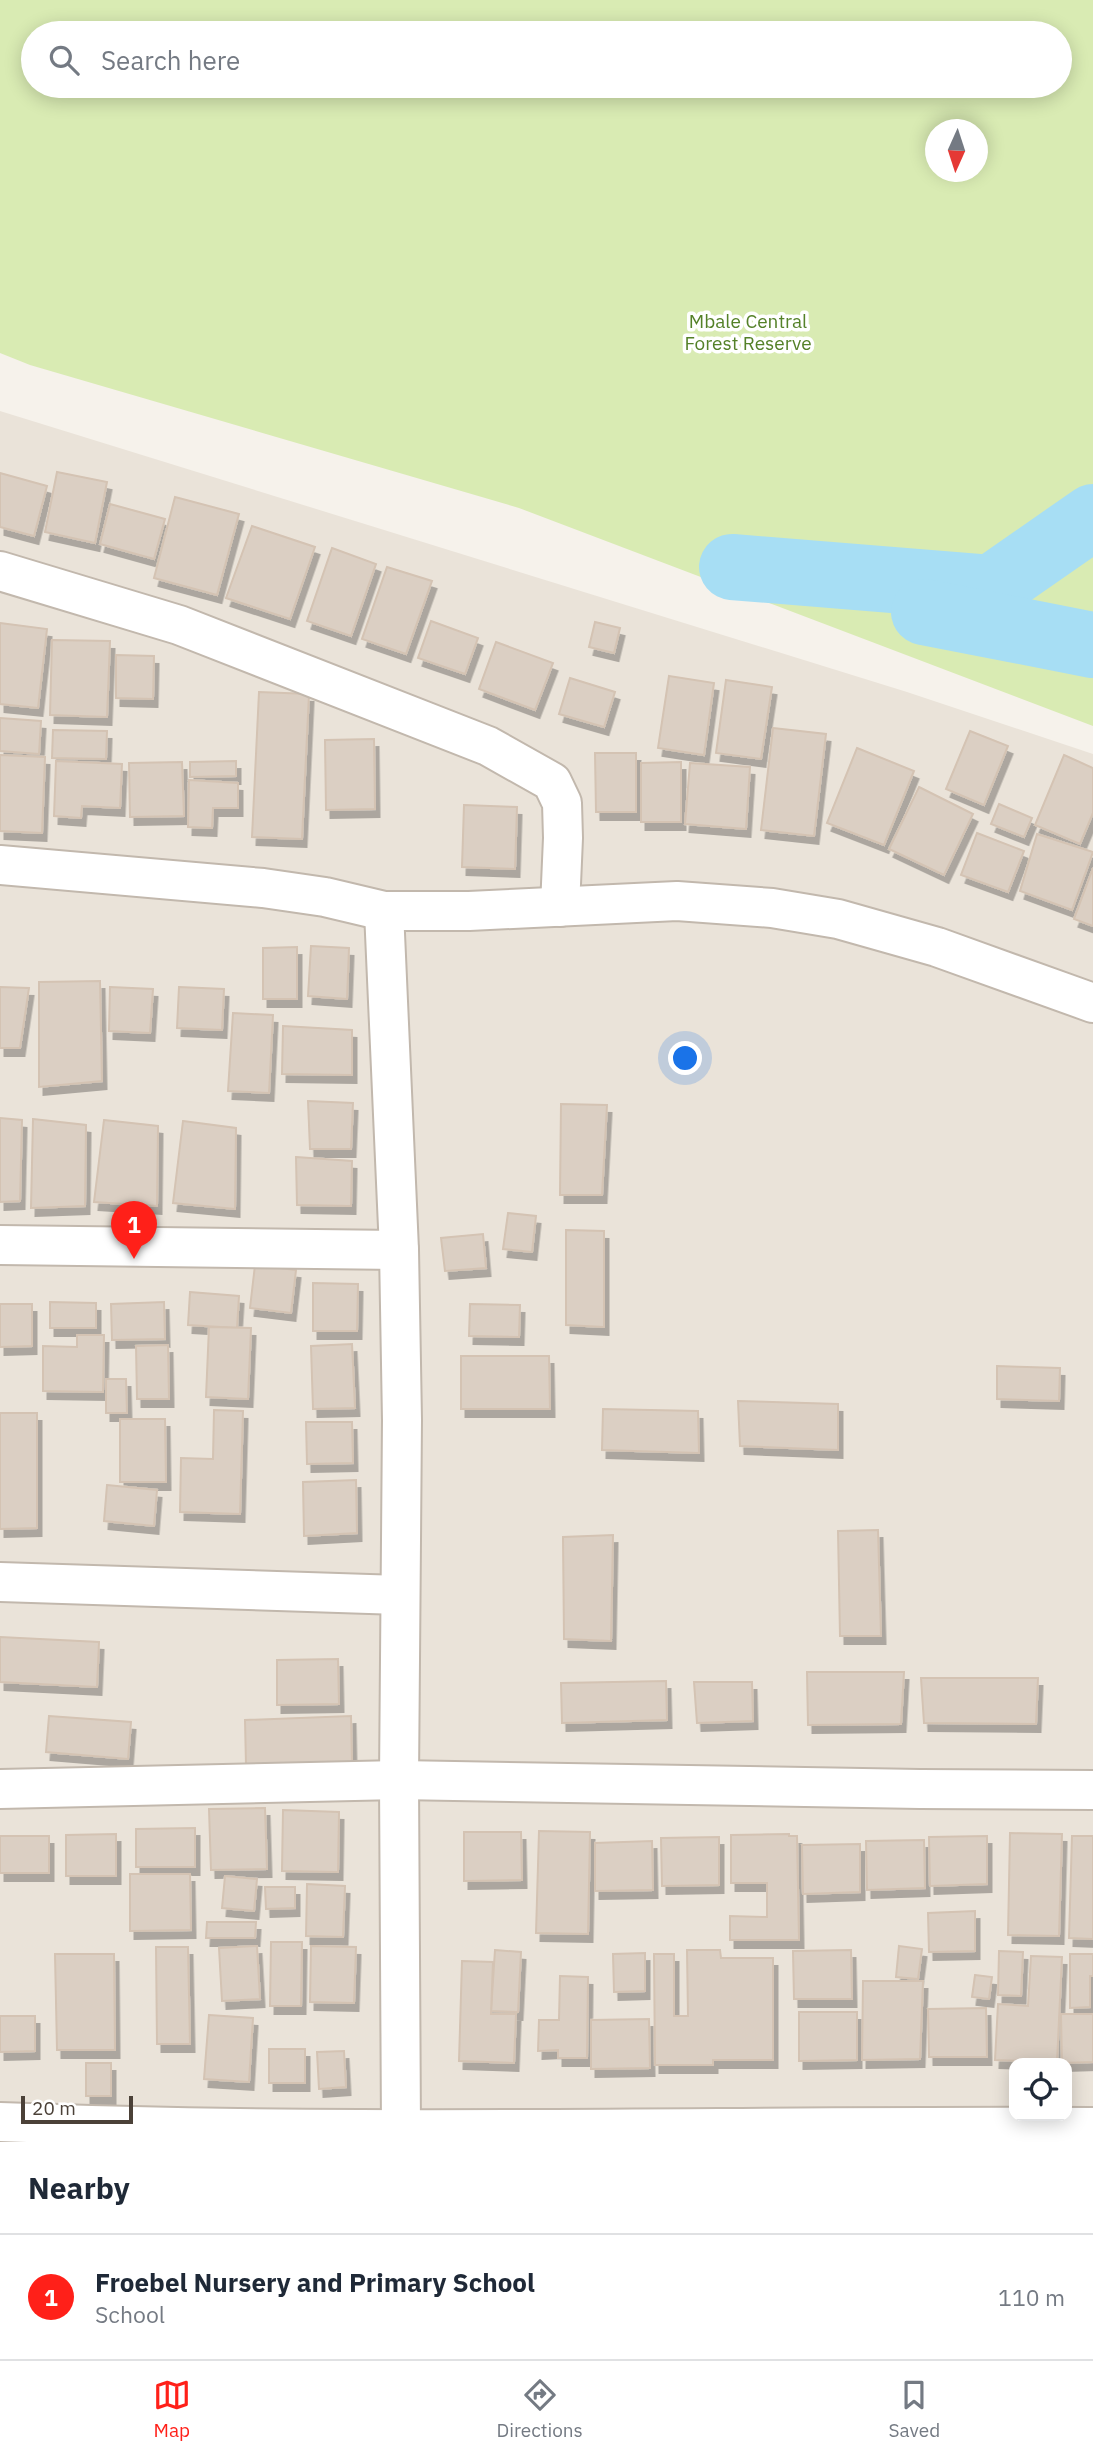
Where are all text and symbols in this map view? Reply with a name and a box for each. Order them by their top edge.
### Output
search box [21,21,1072,98]
icon: search [45,41,83,79]
text: Search here [101,43,240,77]
north arrow [925,119,988,182]
park label: Mbale Central Forest Reserve [684,309,812,355]
your location [668,1041,702,1075]
pin: 1 [111,1201,157,1259]
map controls [1009,2058,1072,2121]
button: locate [1009,2058,1072,2121]
scale bar [21,2093,133,2125]
text: 20 m [32,2096,76,2120]
text: Nearby [28,2168,130,2207]
text: Froebel Nursery and Primary School [95,2265,535,2299]
text: 1 [44,2282,58,2312]
text: 110 m [998,2282,1065,2312]
text: School [95,2299,165,2329]
tab: Map [153,2376,191,2442]
tab: Directions [496,2376,583,2442]
tab: Saved [889,2376,940,2442]

